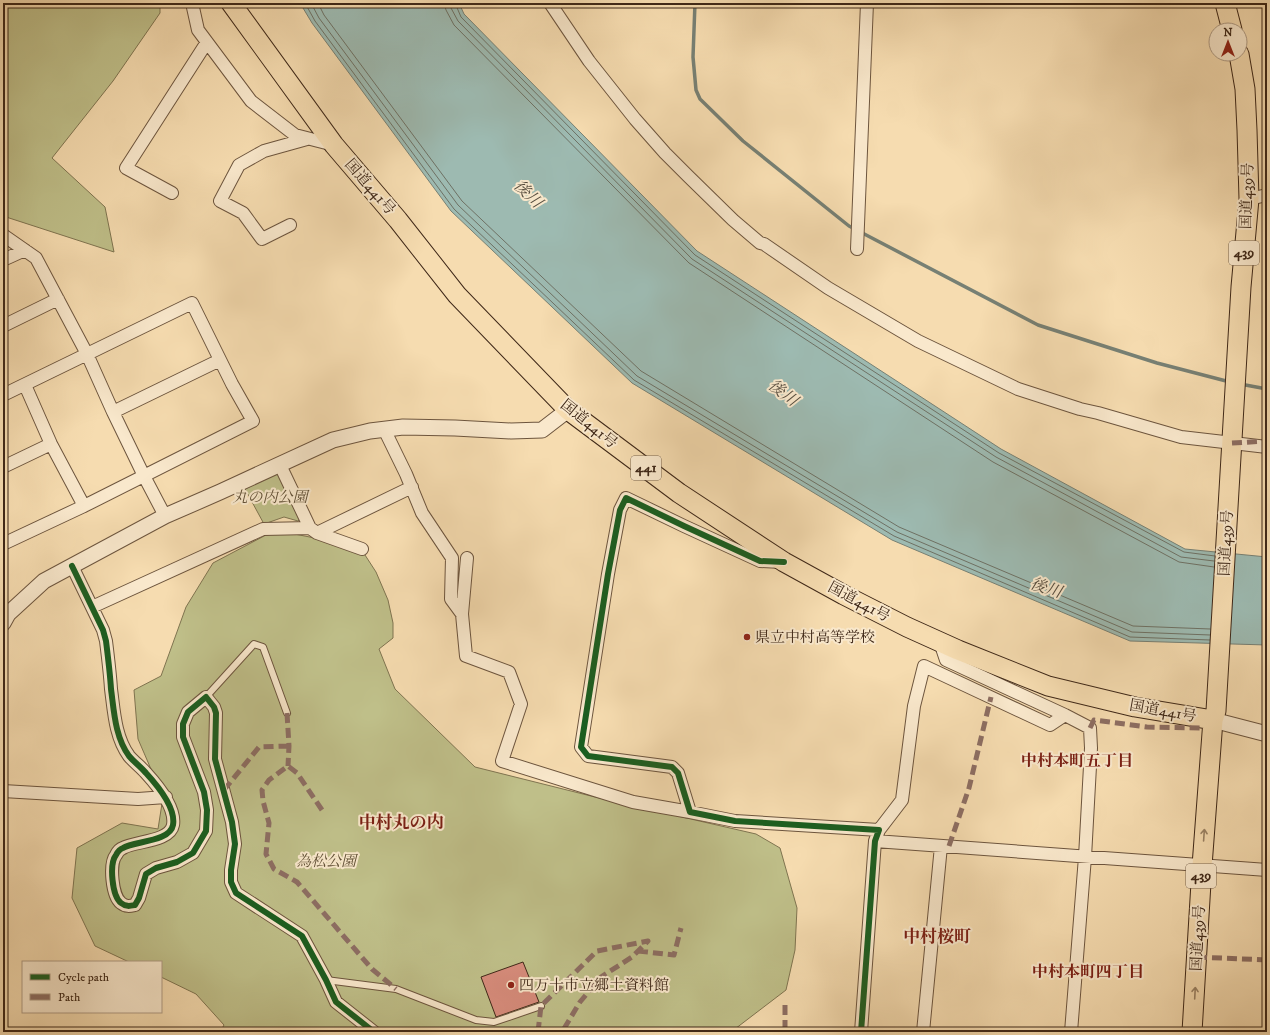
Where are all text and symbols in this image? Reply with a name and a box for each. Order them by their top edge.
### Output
north arrow [1208,22,1248,62]
text: N [1223,26,1233,40]
street label: 国道441号 [341,155,399,219]
street label: 国道439号 [1236,162,1258,230]
water label: 後川 [510,176,548,214]
road number: 439 [1229,241,1259,265]
water label: 後川 [764,375,803,412]
street label: 国道441号 [557,395,621,453]
road number: 441 [631,456,661,480]
park label: 丸の内公園 [232,488,310,507]
street label: 国道439号 [1215,509,1237,577]
water label: 後川 [1028,574,1066,603]
street label: 国道441号 [825,578,893,626]
place label: 県立中村高等学校 [755,628,875,647]
marker: 県立中村高等学校 [742,632,752,642]
street label: 国道441号 [1128,696,1198,726]
district label: 中村本町五丁目 [1021,751,1133,771]
district label: 中村丸の内 [359,812,444,834]
one-way arrow [1201,829,1208,842]
park label: 為松公園 [296,852,359,871]
road number: 439 [1186,864,1216,888]
street label: 国道439号 [1187,904,1209,972]
district label: 中村桜町 [903,926,971,948]
legend [22,961,162,1013]
district label: 中村本町四丁目 [1032,962,1144,982]
text: Cycle path [58,970,110,985]
place label: 四万十市立郷土資料館 [519,976,669,995]
marker: 四万十市立郷土資料館 [506,980,516,990]
one-way arrow [1191,987,1198,1000]
text: Path [58,990,81,1005]

